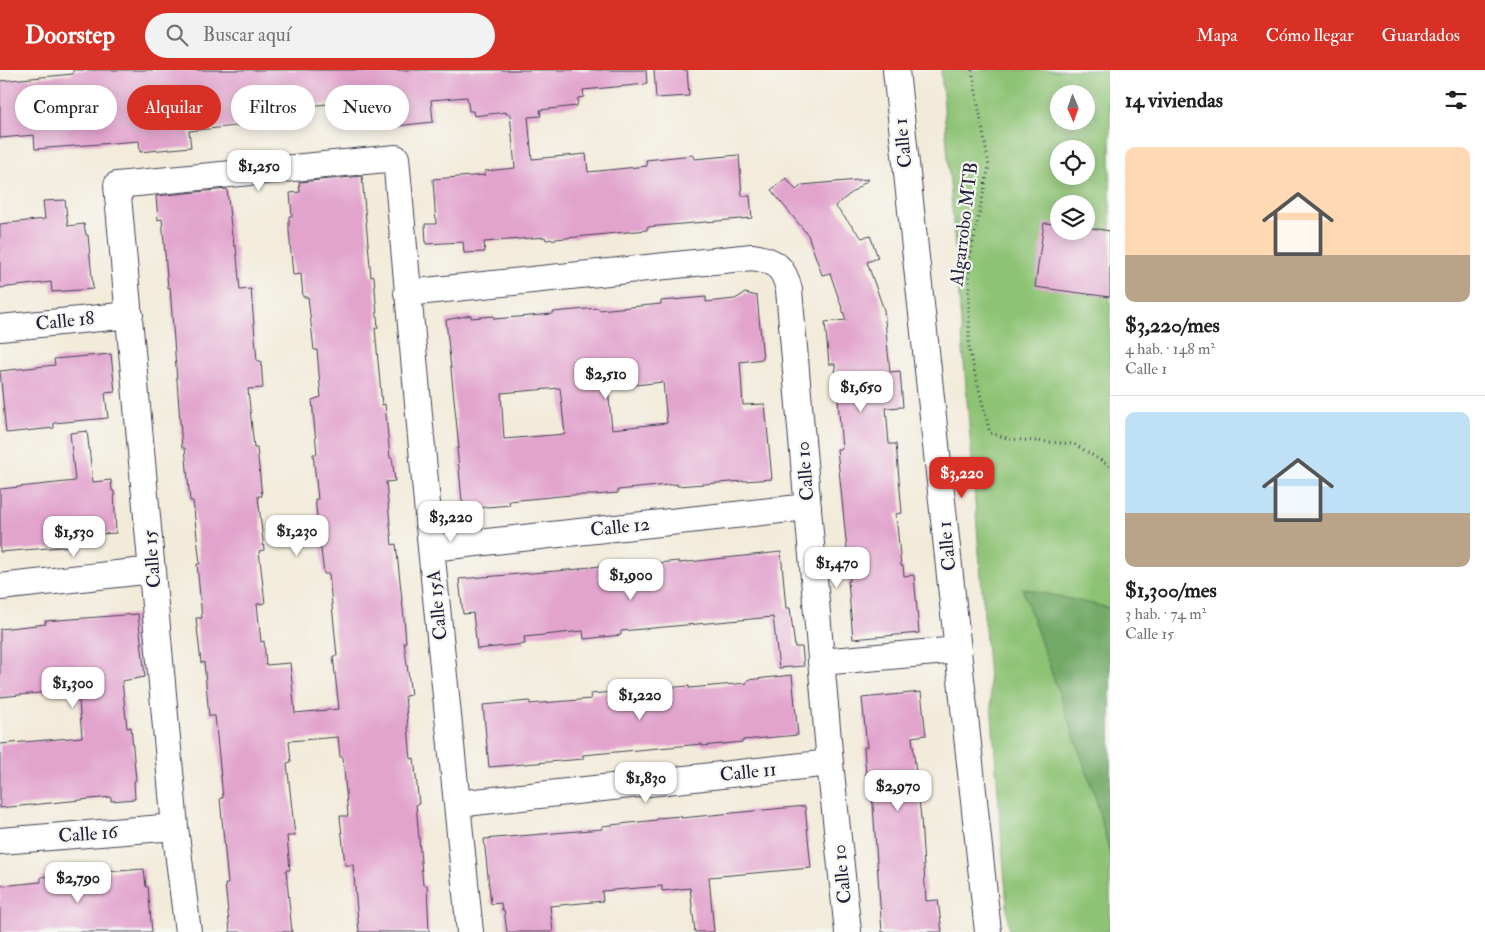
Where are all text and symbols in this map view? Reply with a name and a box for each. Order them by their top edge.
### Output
search box [145,13,495,58]
text: Doorstep [25,20,115,51]
icon: search [163,21,191,49]
text: Buscar aquí [203,23,291,47]
text: Mapa [1197,24,1238,47]
text: Cómo llegar [1266,24,1354,47]
text: Guardados [1382,24,1460,47]
chip: Comprar [15,85,117,130]
chip: Alquilar [127,85,221,130]
chip: Filtros [231,85,315,130]
chip: Nuevo [325,85,409,130]
north arrow [1050,85,1095,130]
map controls [1050,85,1095,240]
icon: filters [1442,86,1470,114]
text: 14 viviendas [1125,87,1223,114]
street label: Calle 1 [888,117,918,169]
button: locate [1050,140,1095,185]
pin: $1,250 [218,150,300,192]
text: $1,250 [238,156,280,176]
street label: Algarrobo MTB [944,161,984,288]
icon: home [1253,179,1343,269]
button: layers [1050,195,1095,240]
street label: Calle 18 [34,306,96,336]
text: $3,220/mes [1125,312,1220,339]
text: 4 hab. · 148 m² [1125,339,1215,359]
pin: $2,510 [565,358,647,400]
text: Calle 1 [1125,359,1167,379]
text: $2,510 [585,364,627,384]
pin: $1,650 [820,370,902,413]
text: $1,650 [840,377,882,397]
street label: Calle 10 [790,440,820,502]
icon: home [1253,445,1343,535]
pin: $3,220 [921,456,1003,499]
text: $3,220 [940,463,984,483]
pin: $3,220 [410,500,492,543]
text: $3,220 [429,507,473,527]
street label: Calle 12 [589,512,651,542]
pin: $1,230 [256,514,338,557]
pin: $1,530 [33,516,115,558]
street label: Calle 1 [932,520,962,572]
text: $1,230 [276,521,318,541]
text: $1,530 [54,522,94,542]
street label: Calle 15 [137,528,166,589]
pin: $1,470 [796,546,878,589]
text: $1,470 [816,553,858,573]
pin: $1,900 [590,558,672,601]
text: $1,900 [609,565,653,585]
street label: Calle 15A [421,569,453,641]
text: $1,300/mes [1125,577,1217,604]
text: 3 hab. · 74 m² [1125,604,1206,624]
text: Calle 15 [1125,624,1174,644]
pin: $1,300 [32,666,114,709]
text: $1,300 [52,673,94,693]
pin: $1,220 [599,678,681,721]
text: $1,220 [619,685,662,705]
street label: Calle 11 [718,757,778,787]
pin: $1,830 [605,762,687,804]
text: $1,830 [626,768,666,788]
pin: $2,970 [857,770,939,812]
text: $2,970 [876,776,920,796]
street label: Calle 16 [57,820,120,848]
street label: Calle 10 [827,843,857,905]
pin: $2,790 [37,862,119,904]
text: $2,790 [56,868,100,888]

